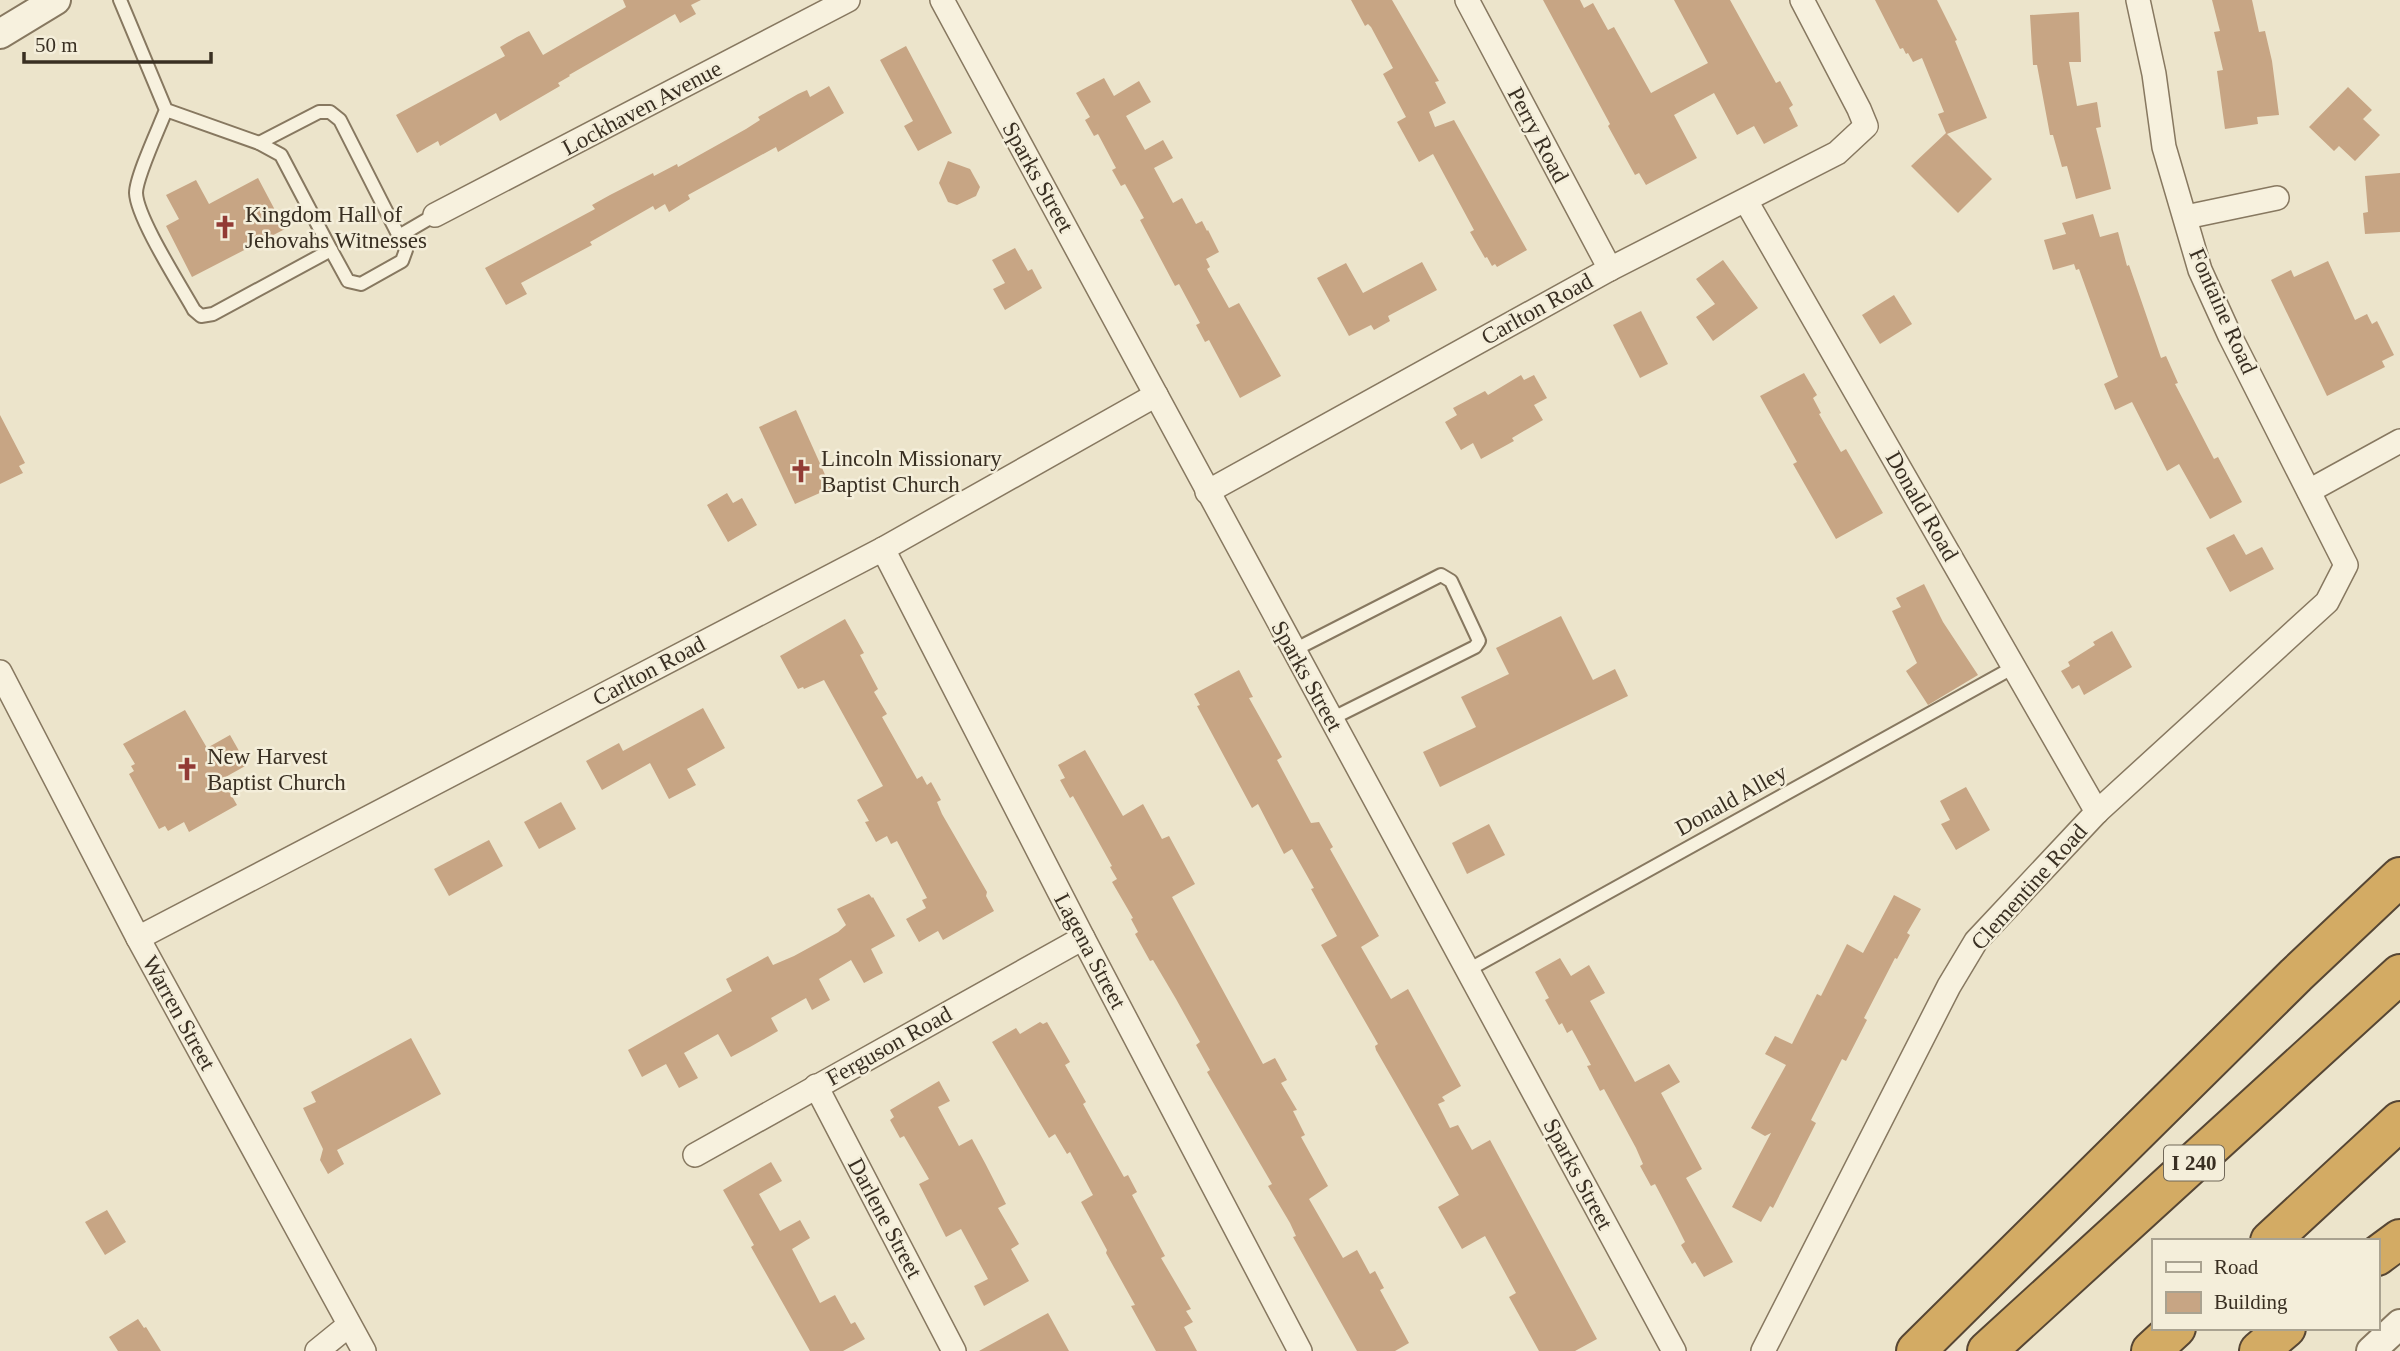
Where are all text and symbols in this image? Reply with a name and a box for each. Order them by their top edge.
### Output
scale bar [24,21,212,65]
text: 50 m [35,33,78,57]
street label: Lockhaven Avenue [558,56,726,160]
street label: Perry Road [1503,83,1574,187]
street label: Sparks Street [997,118,1079,237]
place label: Kingdom Hall of Jehovahs Witnesses [245,202,427,253]
church icon: Kingdom Hall of Jehovahs Witnesses [211,213,239,241]
street label: Fontaine Road [2184,244,2262,378]
street label: Carlton Road [1477,268,1597,350]
place label: Lincoln Missionary Baptist Church [821,446,1002,497]
street label: Donald Road [1881,447,1964,566]
church icon: Lincoln Missionary Baptist Church [787,457,815,485]
street label: Sparks Street [1266,617,1348,736]
street label: Carlton Road [589,631,710,711]
place label: New Harvest Baptist Church [207,744,346,795]
church icon: New Harvest Baptist Church [173,755,201,783]
street label: Donald Alley [1671,759,1791,841]
street label: Clementine Road [1966,819,2092,955]
street label: Lagena Street [1049,889,1131,1014]
street label: Warren Street [137,952,221,1075]
street label: Ferguson Road [822,1001,956,1091]
street label: Sparks Street [1538,1114,1618,1234]
road number: I 240 [2164,1146,2224,1180]
street label: Darlene Street [843,1154,927,1283]
legend [2152,1239,2379,1330]
text: Road [2214,1255,2259,1279]
text: Building [2214,1290,2288,1314]

